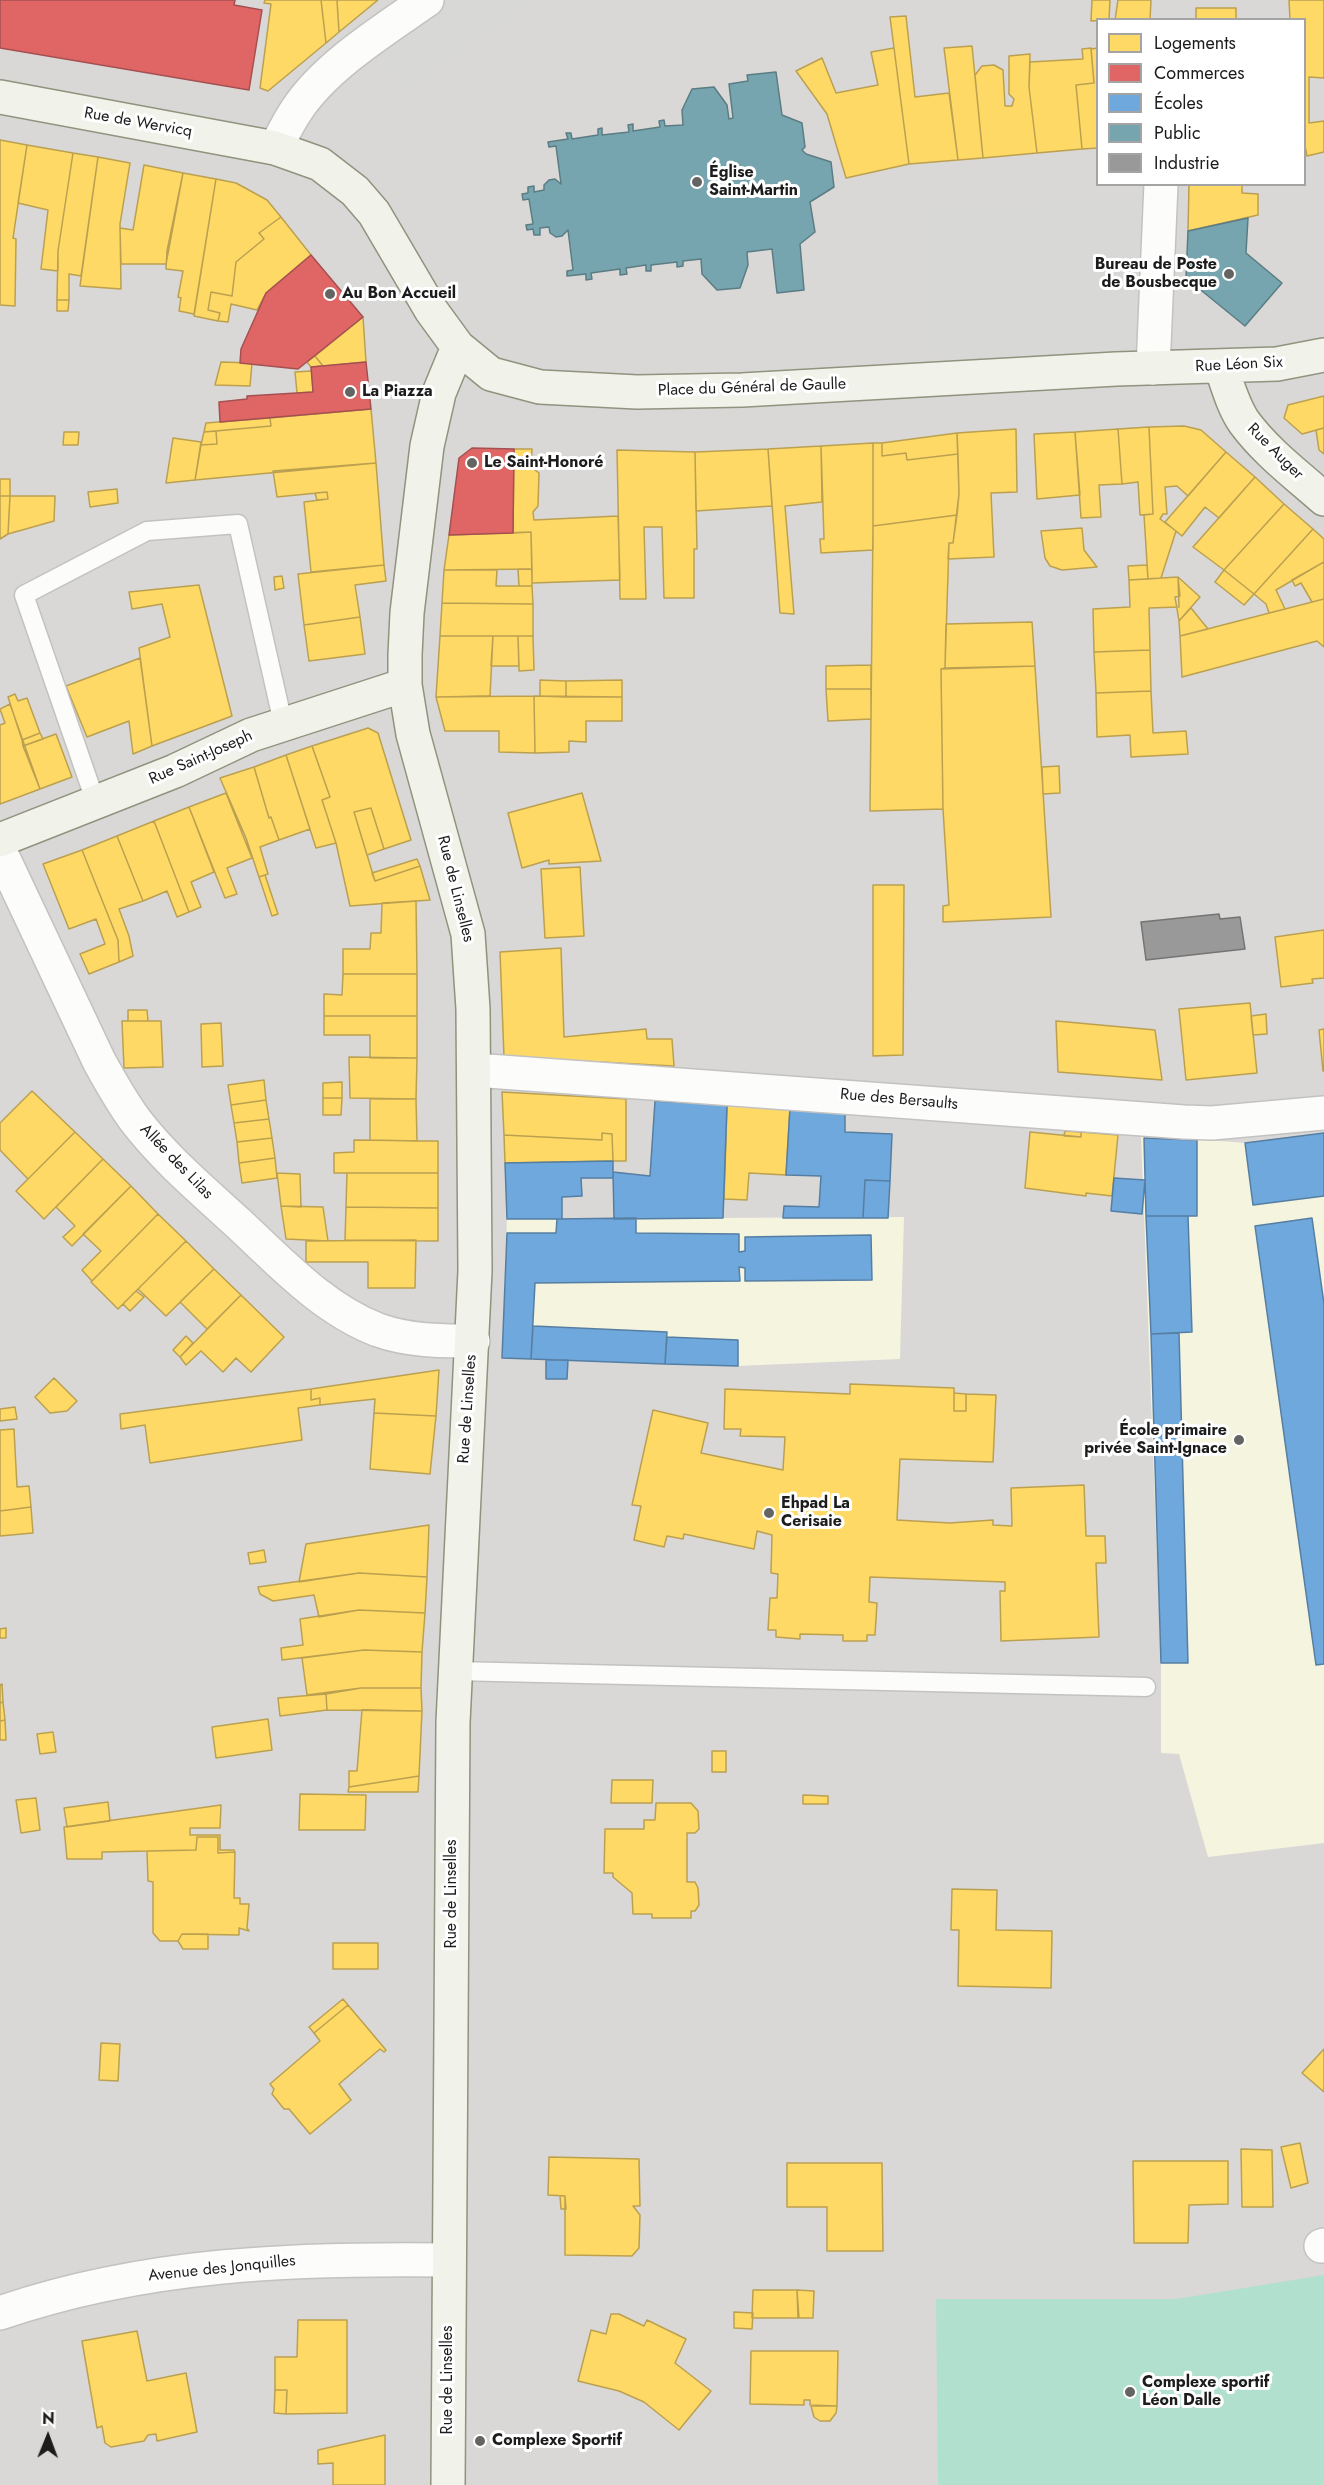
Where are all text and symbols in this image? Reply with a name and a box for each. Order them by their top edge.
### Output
legend [1096,18,1306,186]
text: Logements [1154,30,1236,56]
text: Commerces [1154,60,1245,86]
text: Écoles [1154,90,1203,116]
street label: Rue de Wervicq [83,104,193,142]
text: Public [1154,120,1201,146]
text: Industrie [1154,150,1219,176]
place label: Église Saint-Martin [709,163,798,201]
marker: Église Saint-Martin [690,175,704,189]
place label: Bureau de Poste de Bousbecque [1095,255,1217,293]
marker: Bureau de Poste de Bousbecque [1222,267,1236,281]
place label: Au Bon Accueil [342,284,456,304]
marker: Au Bon Accueil [323,287,337,301]
street label: Rue Léon Six [1195,353,1283,377]
street label: Place du Général de Gaulle [658,375,846,401]
place label: La Piazza [362,382,433,402]
marker: La Piazza [343,385,357,399]
street label: Rue Auger [1243,420,1307,484]
place label: Le Saint-Honoré [484,453,603,473]
marker: Le Saint-Honoré [465,456,479,470]
street label: Rue Saint-Joseph [146,727,256,789]
street label: Rue de Linselles [432,834,478,944]
street label: Rue des Bersaults [839,1085,959,1115]
street label: Allée des Lilas [135,1120,217,1204]
street label: Rue de Linselles [455,1354,481,1464]
place label: École primaire privée Saint-Ignace [1084,1421,1227,1459]
marker: École primaire privée Saint-Ignace [1232,1433,1246,1447]
place label: Ehpad La Cerisaie [781,1494,850,1532]
marker: Ehpad La Cerisaie [762,1506,776,1520]
street label: Rue de Linselles [442,1839,462,1949]
street label: Avenue des Jonquilles [147,2252,297,2286]
street label: Rue de Linselles [438,2325,458,2435]
place label: Complexe sportif Léon Dalle [1142,2373,1269,2411]
marker: Complexe sportif Léon Dalle [1123,2385,1137,2399]
north arrow [18,2407,78,2467]
text: N [42,2407,55,2430]
place label: Complexe Sportif [492,2431,622,2451]
marker: Complexe Sportif [473,2434,487,2448]

